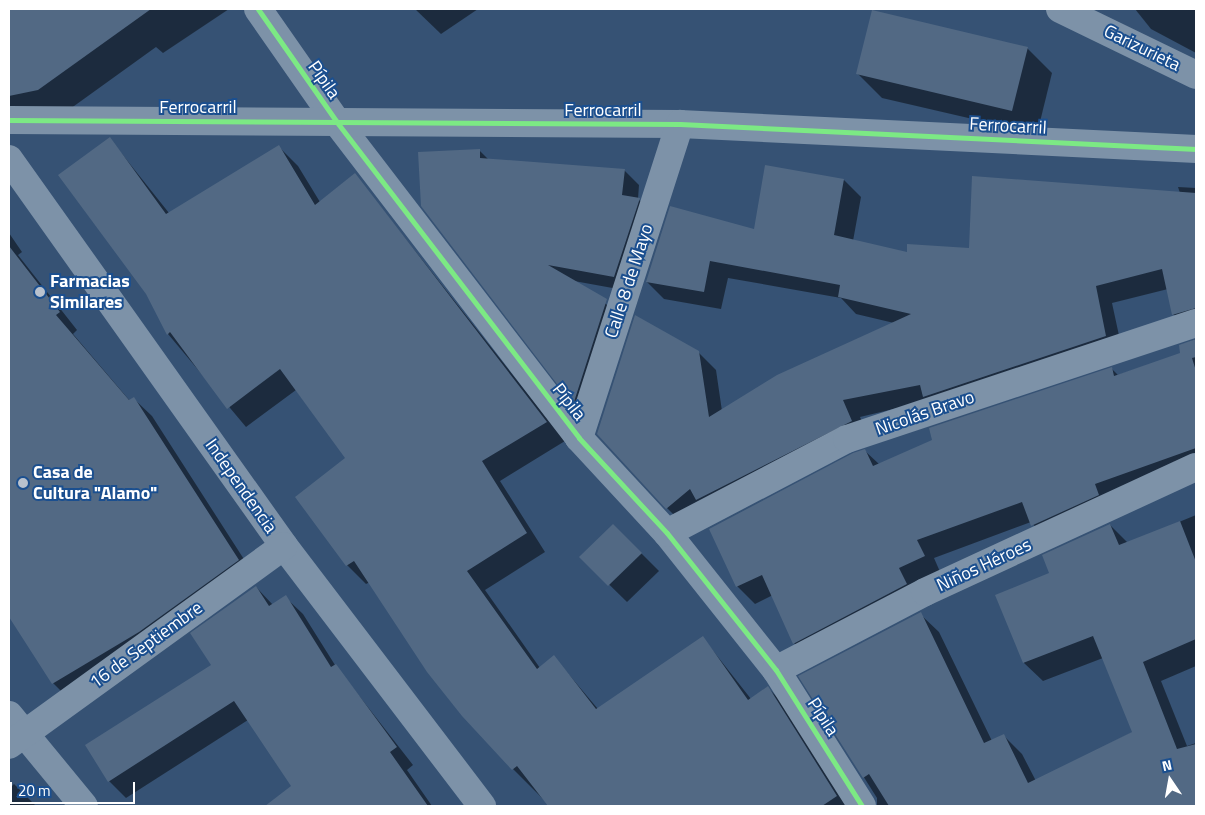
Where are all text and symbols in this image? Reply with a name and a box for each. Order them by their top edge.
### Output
street label: Garizurieta [1100,20,1184,76]
street label: Pípila [303,57,345,103]
street label: Ferrocarril [159,96,237,118]
street label: Ferrocarril [564,99,642,121]
street label: Ferrocarril [969,113,1047,139]
street label: Calle 8 de Mayo [600,221,658,341]
place label: Farmacias Similares [50,271,130,314]
marker: Farmacias Similares [34,286,46,298]
street label: Pípila [548,379,590,425]
street label: Nicolás Bravo [873,386,977,440]
street label: Independencia [201,435,281,537]
place label: Casa de Cultura "Alamo" [33,462,157,504]
marker: Casa de Cultura "Alamo" [17,477,29,489]
street label: Niños Héroes [933,534,1035,596]
street label: 16 de Septiembre [85,597,207,693]
street label: Pípila [803,694,843,740]
text: N [1160,754,1174,776]
north arrow [1145,755,1195,805]
scale bar [12,772,138,804]
text: 20 m [18,779,51,802]

